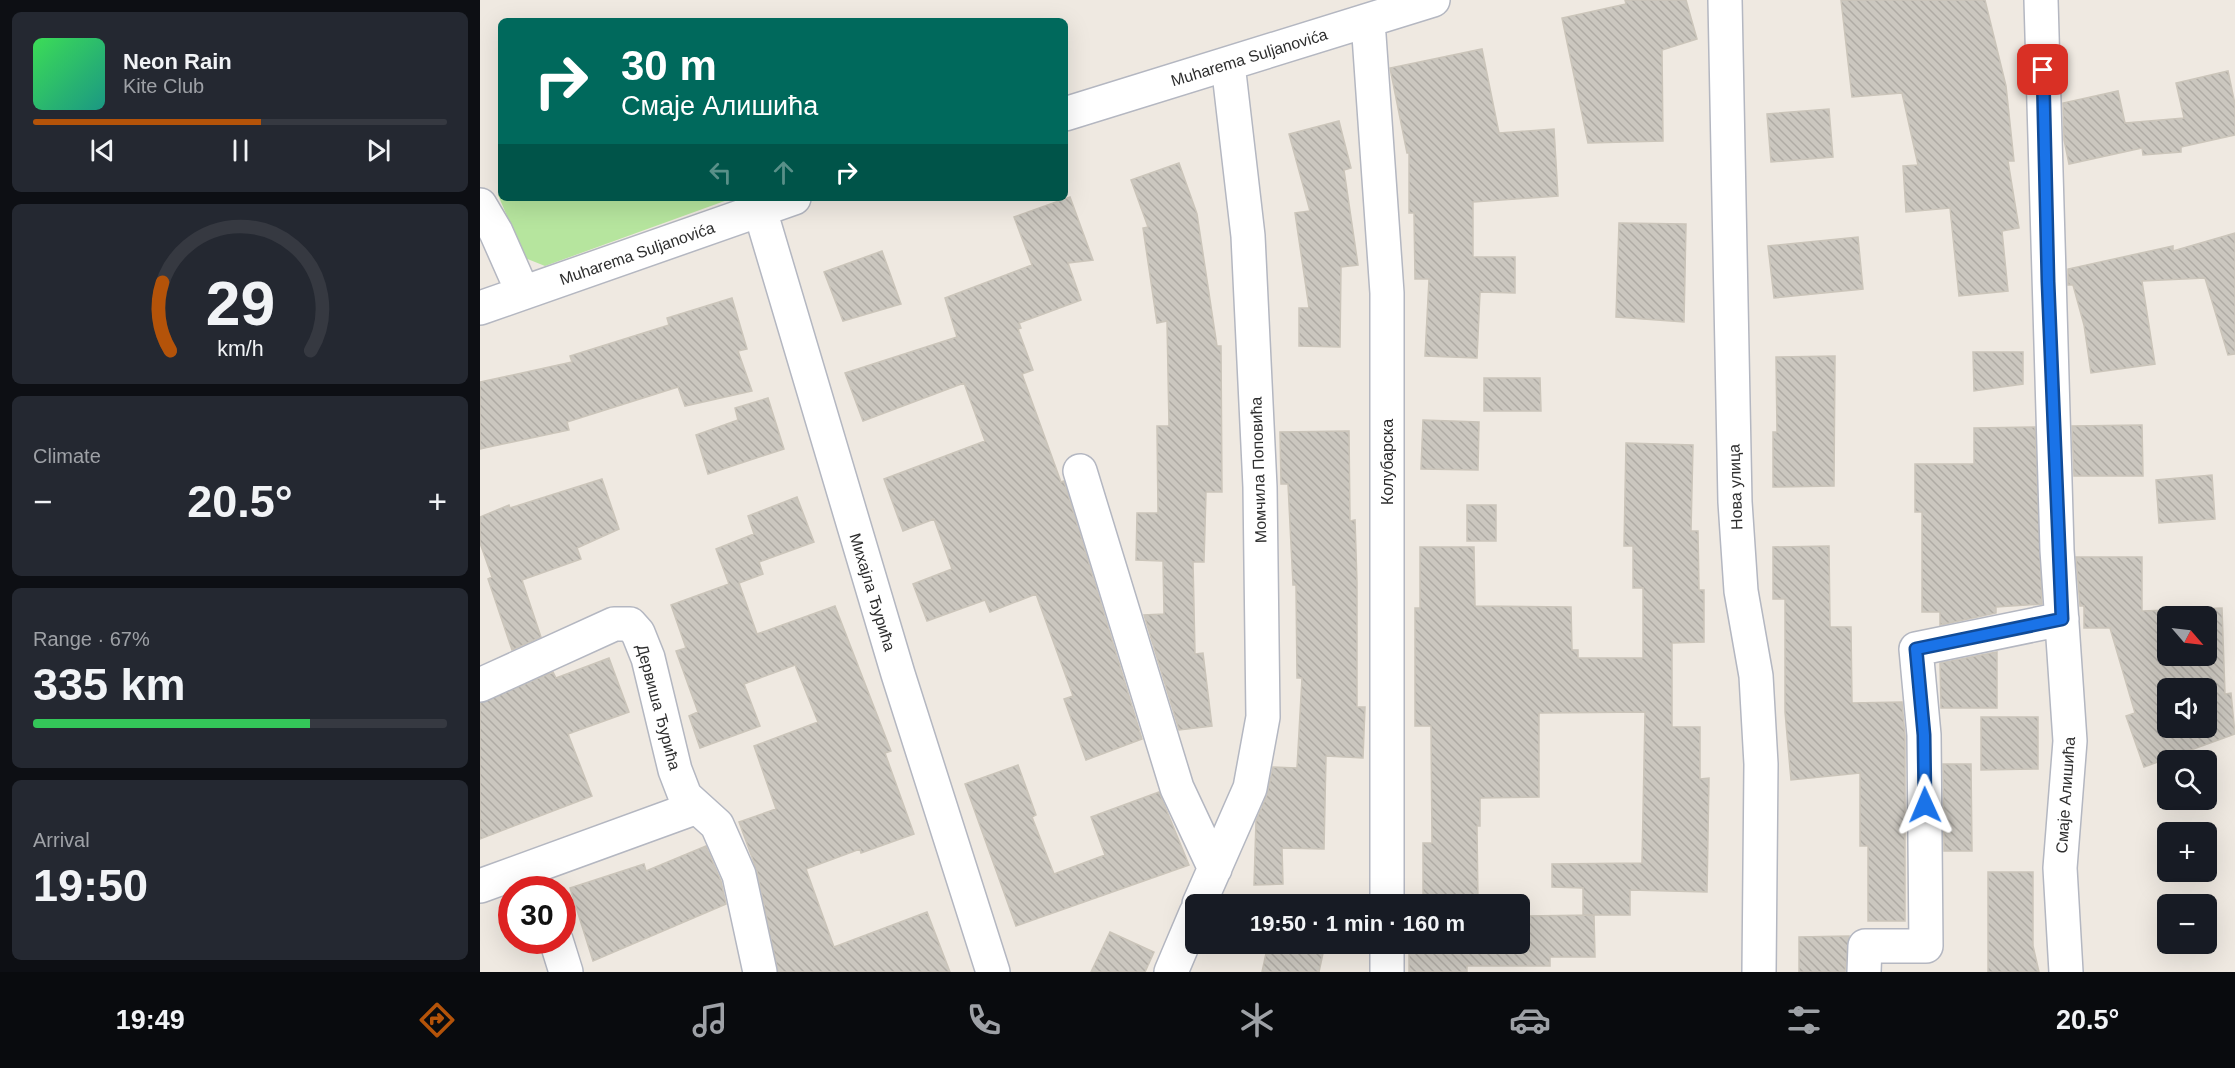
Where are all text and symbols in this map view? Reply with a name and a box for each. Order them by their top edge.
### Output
street label: Muharema Suljanovića [1169,26,1330,89]
icon: right [522,42,600,120]
text: 30 m [621,42,717,89]
pin [2017,44,2068,95]
text: Neon Rain [123,49,232,74]
icon: arrive [2026,53,2059,86]
text: Kite Club [123,75,204,97]
text: Смаје Алишића [621,91,818,121]
icon: previous [86,134,119,167]
icon: pause [224,134,257,167]
icon: next [362,134,395,167]
icon: left [704,156,737,189]
icon: ahead [767,156,800,189]
icon: right [830,156,863,189]
street label: Muharema Suljanovića [557,219,717,288]
text: 29 [205,269,275,338]
text: km/h [217,337,263,361]
street label: Момчила Поповића [1247,396,1270,544]
street label: Колубарска [1379,419,1396,505]
street label: Нова улица [1725,444,1745,530]
text: Climate [33,445,101,467]
text: 20.5° [187,476,293,527]
text: − [33,483,52,520]
text: + [428,483,447,520]
street label: Михајла Ђурића [846,531,899,653]
north arrow [2157,606,2217,666]
map controls [2157,606,2217,954]
text: Range · 67% [33,628,150,650]
street label: Дервиша Ђурића [634,642,684,772]
text: 335 km [33,659,186,710]
button: sound [2157,678,2217,738]
street label: Смаје Алишића [2053,736,2078,854]
button: search [2157,750,2217,810]
position arrow [1893,773,1957,837]
button: + [2157,822,2217,882]
text: Arrival [33,829,90,851]
text: 19:50 [33,860,148,911]
speed limit sign: 30 [498,876,576,954]
button: − [2157,894,2217,954]
text: 19:50 · 1 min · 160 m [1250,911,1465,936]
icon: directions [416,999,458,1041]
icon: music [689,999,731,1041]
icon: phone [963,999,1005,1041]
icon: climate [1236,999,1278,1041]
icon: car [1509,999,1551,1041]
icon: filters [1783,999,1825,1041]
text: 19:49 [116,1005,185,1035]
text: 20.5° [2056,1005,2119,1035]

